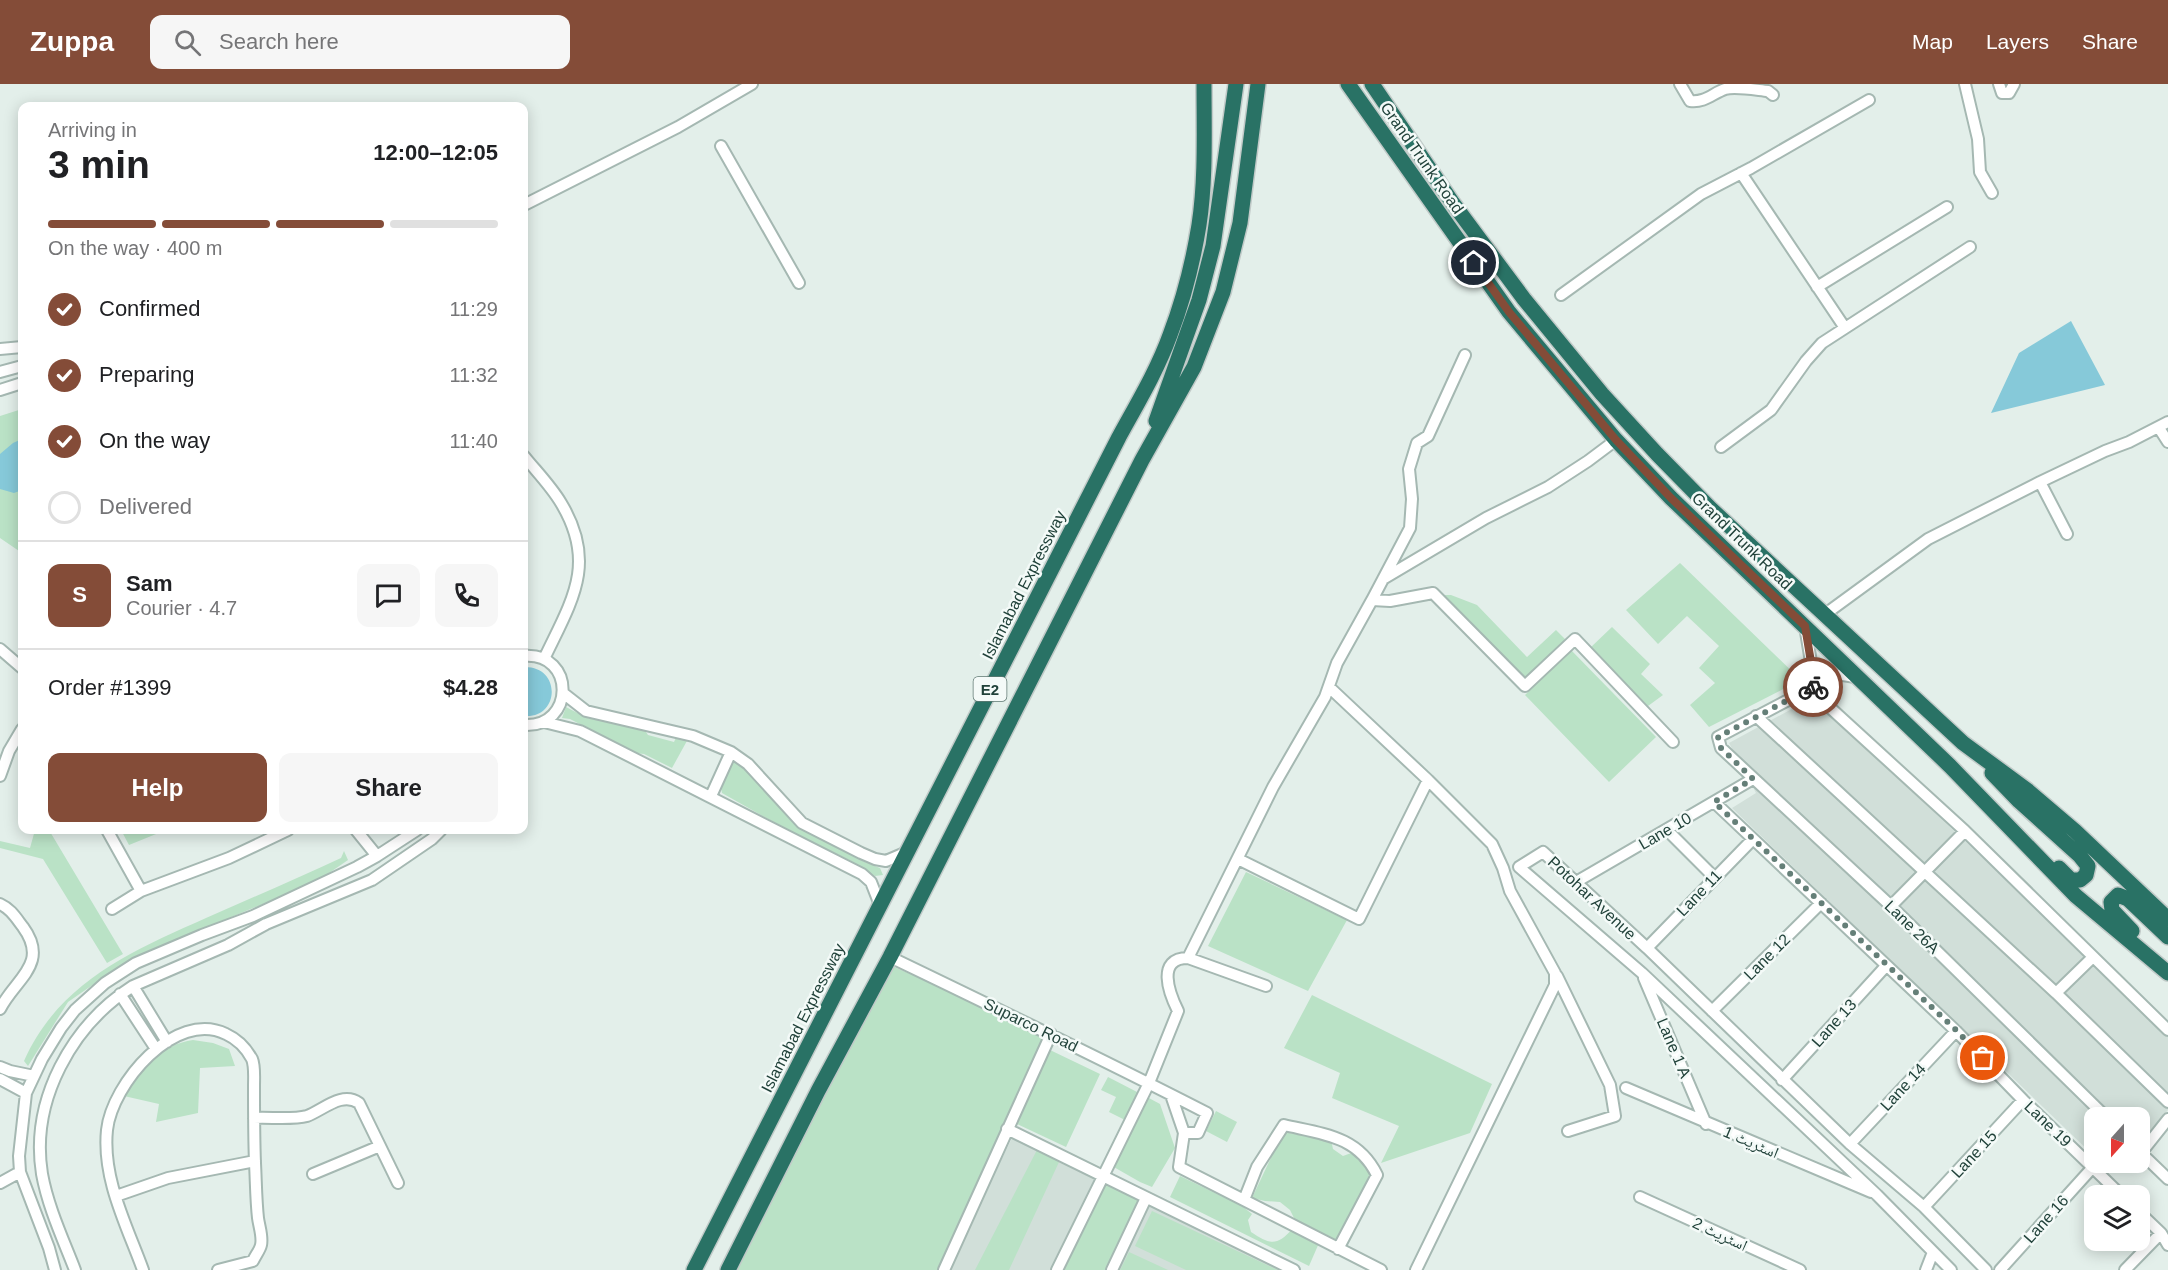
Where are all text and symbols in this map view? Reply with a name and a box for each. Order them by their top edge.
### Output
search box [150,15,570,69]
text: Zuppa [30,26,114,57]
icon: search [171,26,204,59]
text: Search here [219,29,339,54]
text: Map [1912,30,1953,53]
text: Layers [1986,30,2049,53]
text: Share [2082,30,2138,53]
street label: Grand Trunk Road [1377,99,1467,217]
text: Arriving in [48,119,137,141]
text: 12:00–12:05 [373,140,498,165]
text: 3 min [48,143,150,186]
text: On the way · 400 m [48,237,223,259]
pin [1448,237,1499,288]
icon: home [1457,246,1490,279]
icon: check [48,293,81,326]
text: Confirmed [99,296,200,321]
text: 11:29 [449,298,498,320]
icon: check [48,359,81,392]
text: Preparing [99,362,194,387]
text: 11:32 [449,364,498,386]
icon: check [48,425,81,458]
text: On the way [99,428,210,453]
text: 11:40 [449,430,498,452]
street label: Grand Trunk Road [1689,489,1795,593]
text: Delivered [99,494,192,519]
street label: Islamabad Expressway [979,508,1069,662]
button: chat [357,564,420,627]
button: phone [435,564,498,627]
text: Sam [126,571,172,596]
text: S [72,582,87,607]
text: Courier · 4.7 [126,597,237,619]
courier [1783,657,1843,717]
icon: bike [1797,671,1830,704]
text: Order #1399 [48,675,172,700]
text: $4.28 [443,675,498,700]
road number: E2 [974,677,1006,701]
button: Help [48,753,267,822]
button: Share [279,753,498,822]
street label: Lane 10 [1636,809,1694,853]
street label: Potohar Avenue [1545,853,1639,943]
street label: Lane 11 [1673,867,1725,919]
street label: Lane 26A [1881,897,1943,957]
street label: Lane 12 [1741,930,1794,983]
street label: Islamabad Expressway [758,941,848,1095]
street label: Suparco Road [981,995,1081,1055]
street label: Lane 13 [1808,996,1860,1050]
street label: Lane 1 A [1654,1016,1694,1081]
pin [1957,1032,2008,1083]
icon: bag [1966,1041,1999,1074]
street label: Lane 14 [1877,1060,1929,1114]
street label: Lane 19 [2021,1098,2075,1150]
north arrow [2084,1107,2150,1173]
map controls [2084,1107,2150,1251]
street label: اسٹریٹ 1 [1720,1123,1781,1162]
street label: Lane 15 [1948,1127,2000,1181]
button: layers [2084,1185,2150,1251]
street label: Lane 16 [2020,1192,2072,1246]
street label: اسٹریٹ 2 [1689,1214,1750,1255]

